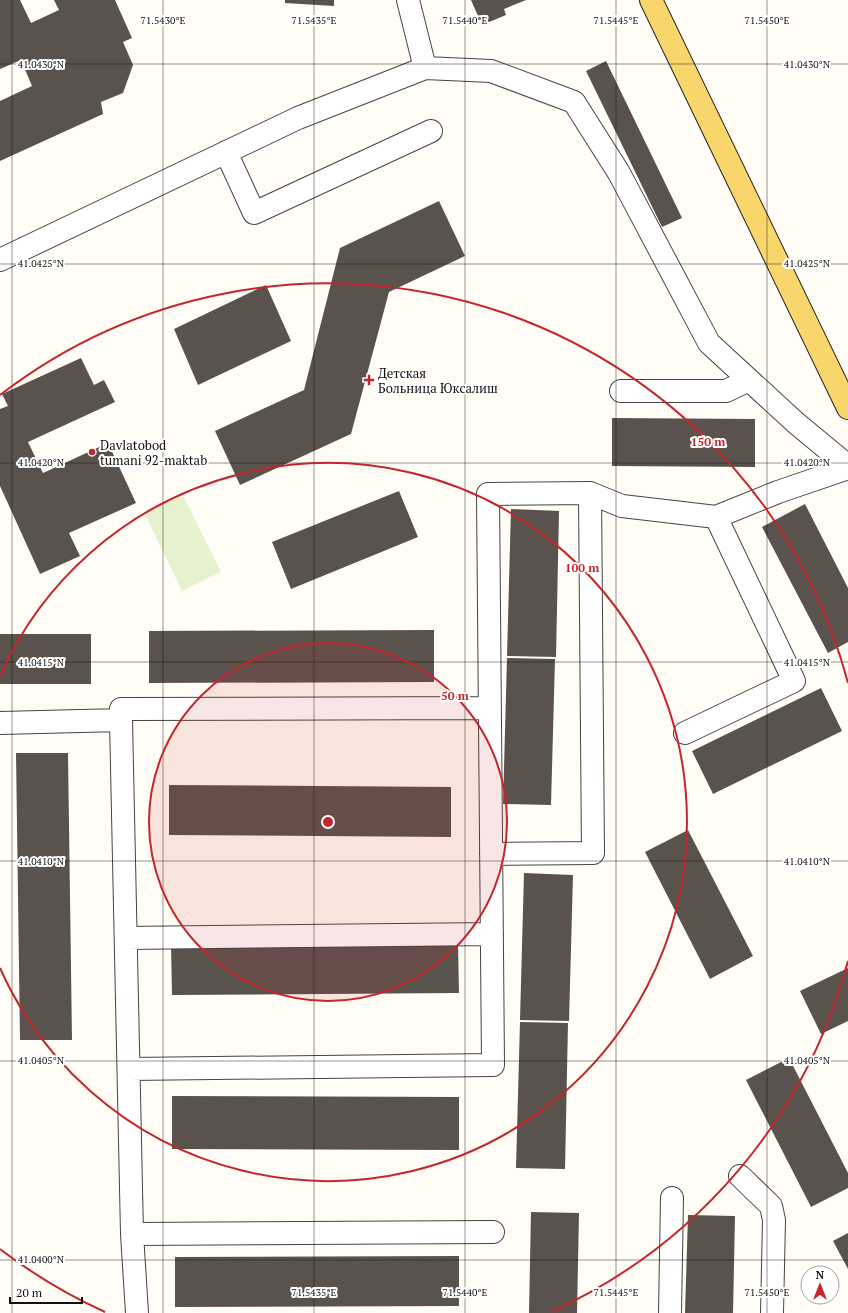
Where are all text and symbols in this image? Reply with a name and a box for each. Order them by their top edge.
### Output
text: 71.5430°E [141,14,186,27]
text: 71.5435°E [292,14,337,27]
text: 71.5440°E [443,14,488,27]
text: 71.5445°E [594,14,639,27]
text: 71.5450°E [745,14,790,27]
text: 41.0430°N [18,58,65,71]
text: 41.0430°N [784,58,831,71]
text: 41.0425°N [18,257,65,270]
text: 41.0425°N [784,257,831,270]
place label: Детская Больница Юксалиш [378,364,498,397]
marker: Детская Больница Юксалиш [363,374,375,386]
text: 150 m [691,434,725,449]
place label: Davlatobod tumani 92-maktab [100,436,207,469]
marker: Davlatobod tumani 92-maktab [87,447,97,457]
text: 41.0420°N [18,456,65,469]
text: 41.0420°N [784,456,831,469]
text: 100 m [565,560,599,575]
text: 41.0415°N [18,656,65,669]
text: 41.0415°N [784,656,831,669]
text: 50 m [441,688,469,703]
centre of rings [321,815,335,829]
text: 41.0410°N [18,855,65,868]
text: 41.0410°N [784,855,831,868]
text: 41.0405°N [18,1054,65,1067]
text: 41.0405°N [784,1054,831,1067]
text: 41.0400°N [18,1253,65,1266]
north arrow [800,1265,840,1305]
text: N [816,1268,825,1282]
scale bar [10,1279,82,1305]
text: 20 m [16,1285,43,1300]
text: 71.5435°E [292,1286,337,1299]
text: 71.5440°E [443,1286,488,1299]
text: 71.5445°E [594,1286,639,1299]
text: 71.5450°E [745,1286,790,1299]

